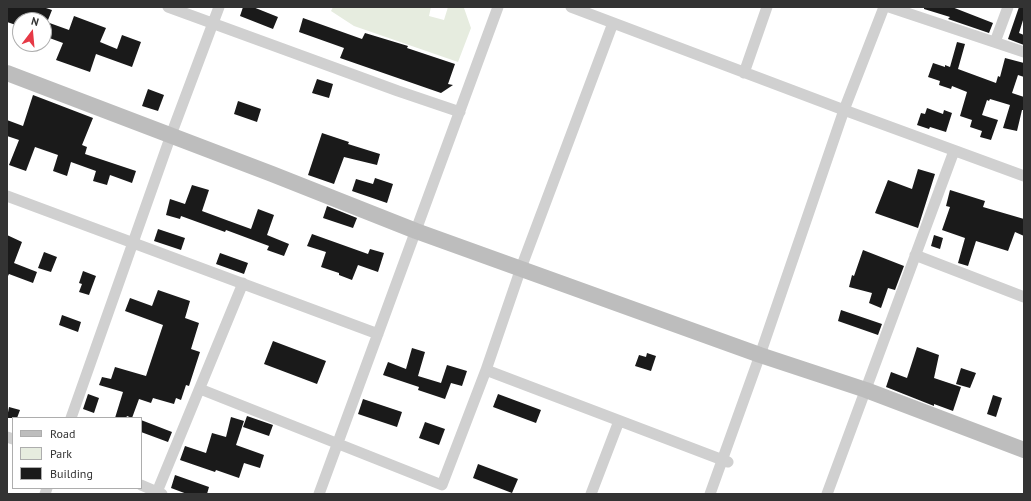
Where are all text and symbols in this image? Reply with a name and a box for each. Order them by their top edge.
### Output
north arrow [12,12,52,52]
text: N [30,14,40,29]
legend [12,417,142,489]
text: Road [50,426,75,441]
text: Park [50,446,72,461]
text: Building [50,466,93,481]

